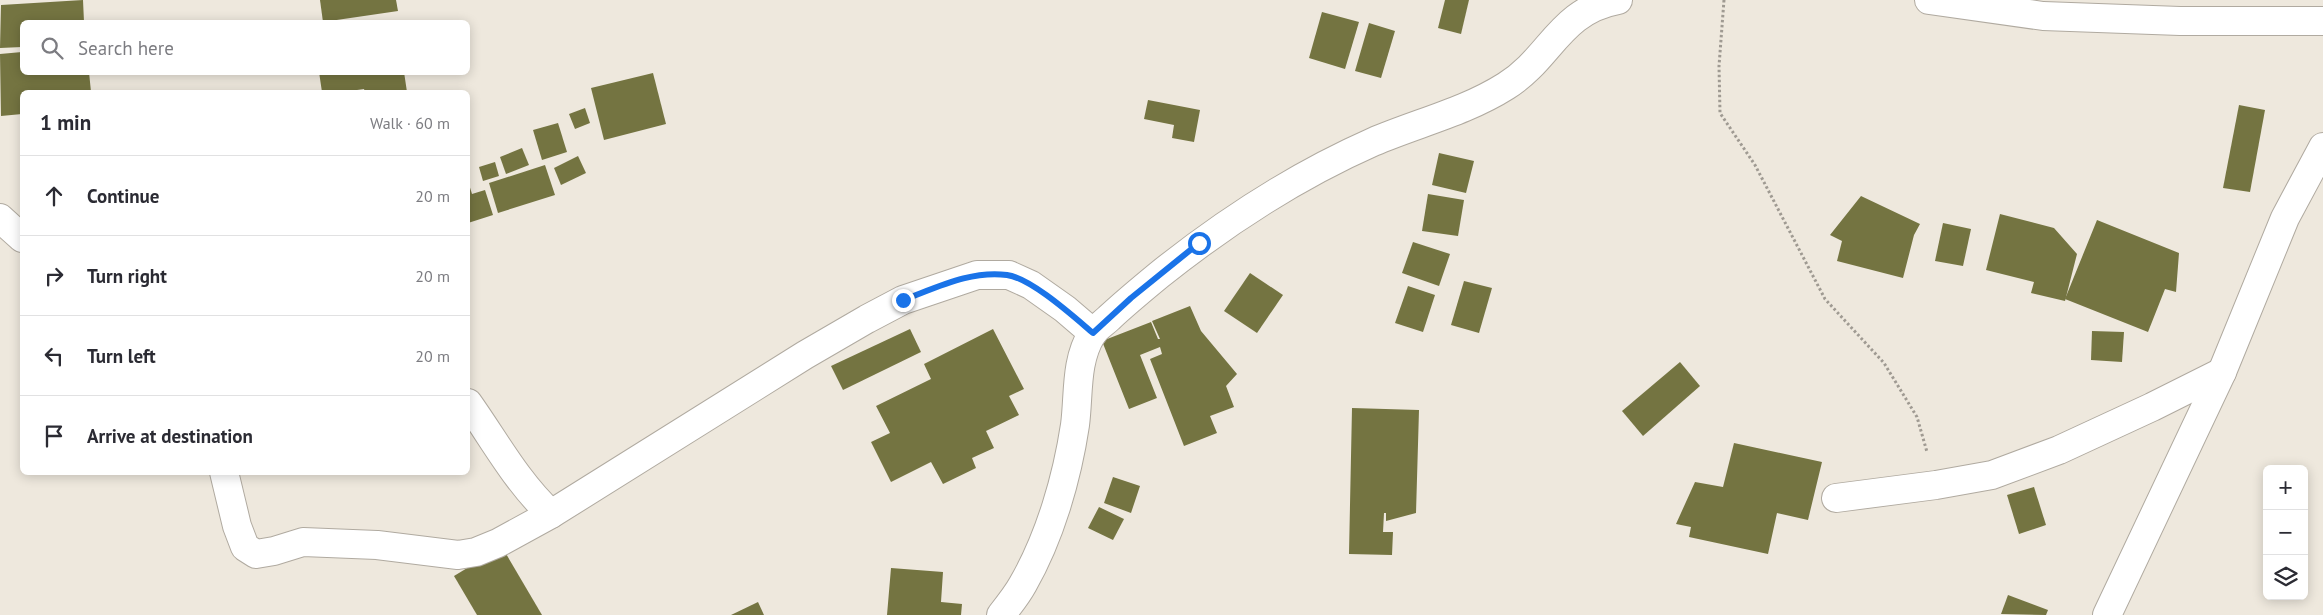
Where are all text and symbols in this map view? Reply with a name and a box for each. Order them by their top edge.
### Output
search box [20,20,470,75]
icon: search [38,34,66,62]
text: Search here [78,36,174,60]
text: 1 min [40,109,91,136]
text: Walk · 60 m [370,113,450,133]
icon: ahead [40,182,68,210]
text: Continue [87,184,159,208]
text: 20 m [415,186,450,206]
route start [1188,232,1211,255]
icon: right [40,262,68,290]
text: Turn right [87,264,167,288]
text: 20 m [415,266,450,286]
route end [892,289,915,312]
icon: left [40,342,68,370]
text: Turn left [87,344,156,368]
text: 20 m [415,346,450,366]
icon: arrive [40,422,68,450]
text: Arrive at destination [87,424,253,448]
map controls [2263,465,2308,600]
button: + [2263,465,2308,510]
button: − [2263,510,2308,555]
button: layers [2263,555,2308,600]

